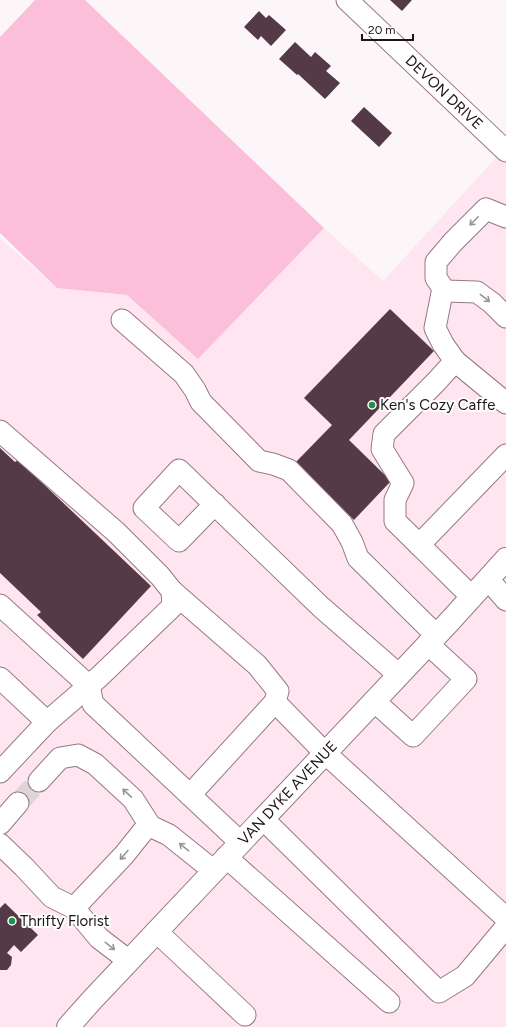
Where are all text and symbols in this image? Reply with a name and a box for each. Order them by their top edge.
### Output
scale bar [362,16,413,42]
text: 20 m [368,23,396,37]
street label: DEVON DRIVE [402,51,486,133]
one-way arrow [469,216,479,226]
one-way arrow [480,294,491,302]
place label: Ken's Cozy Caffe [380,396,495,414]
marker: Ken's Cozy Caffe [367,400,377,410]
street label: VAN DYKE AVENUE [234,737,341,849]
one-way arrow [122,789,132,798]
one-way arrow [178,842,189,851]
one-way arrow [119,850,128,861]
place label: Thrifty Florist [20,912,110,930]
marker: Thrifty Florist [7,916,17,926]
one-way arrow [105,942,116,951]

